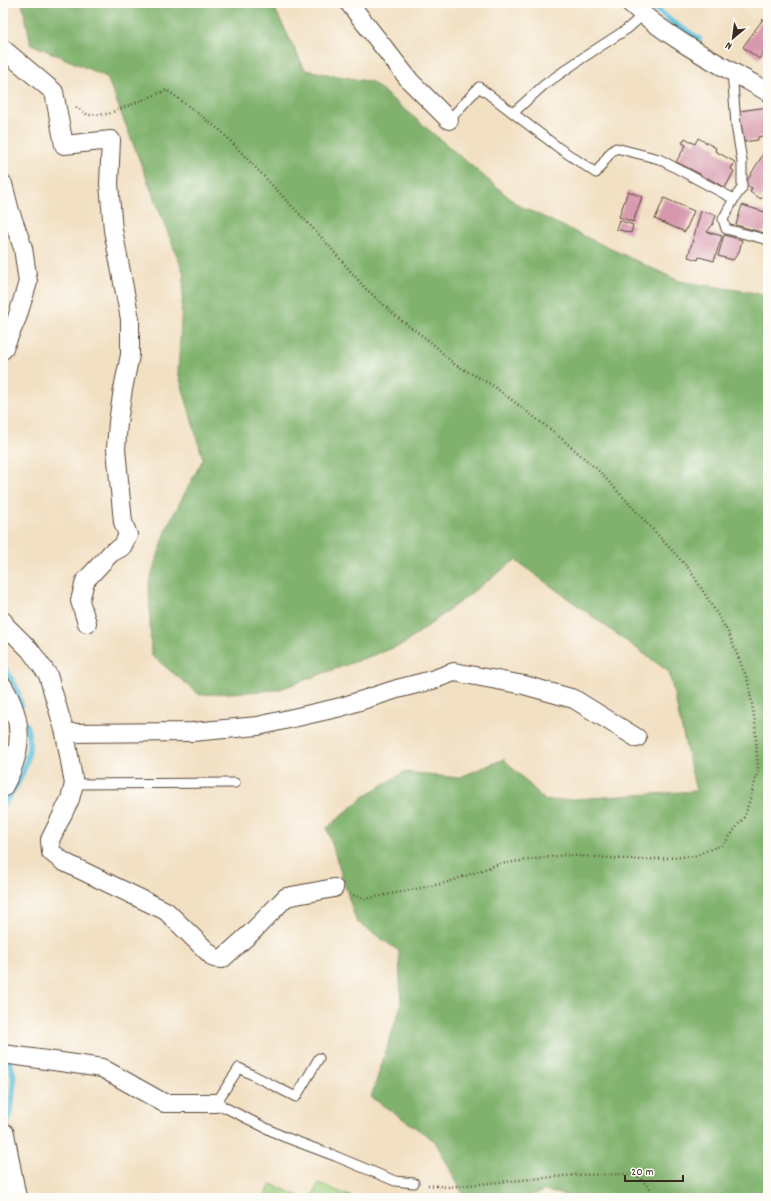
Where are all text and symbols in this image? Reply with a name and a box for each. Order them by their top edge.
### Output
north arrow [713,18,753,58]
text: N [722,36,735,53]
scale bar [625,1157,683,1183]
text: 20 m [631,1164,654,1181]

